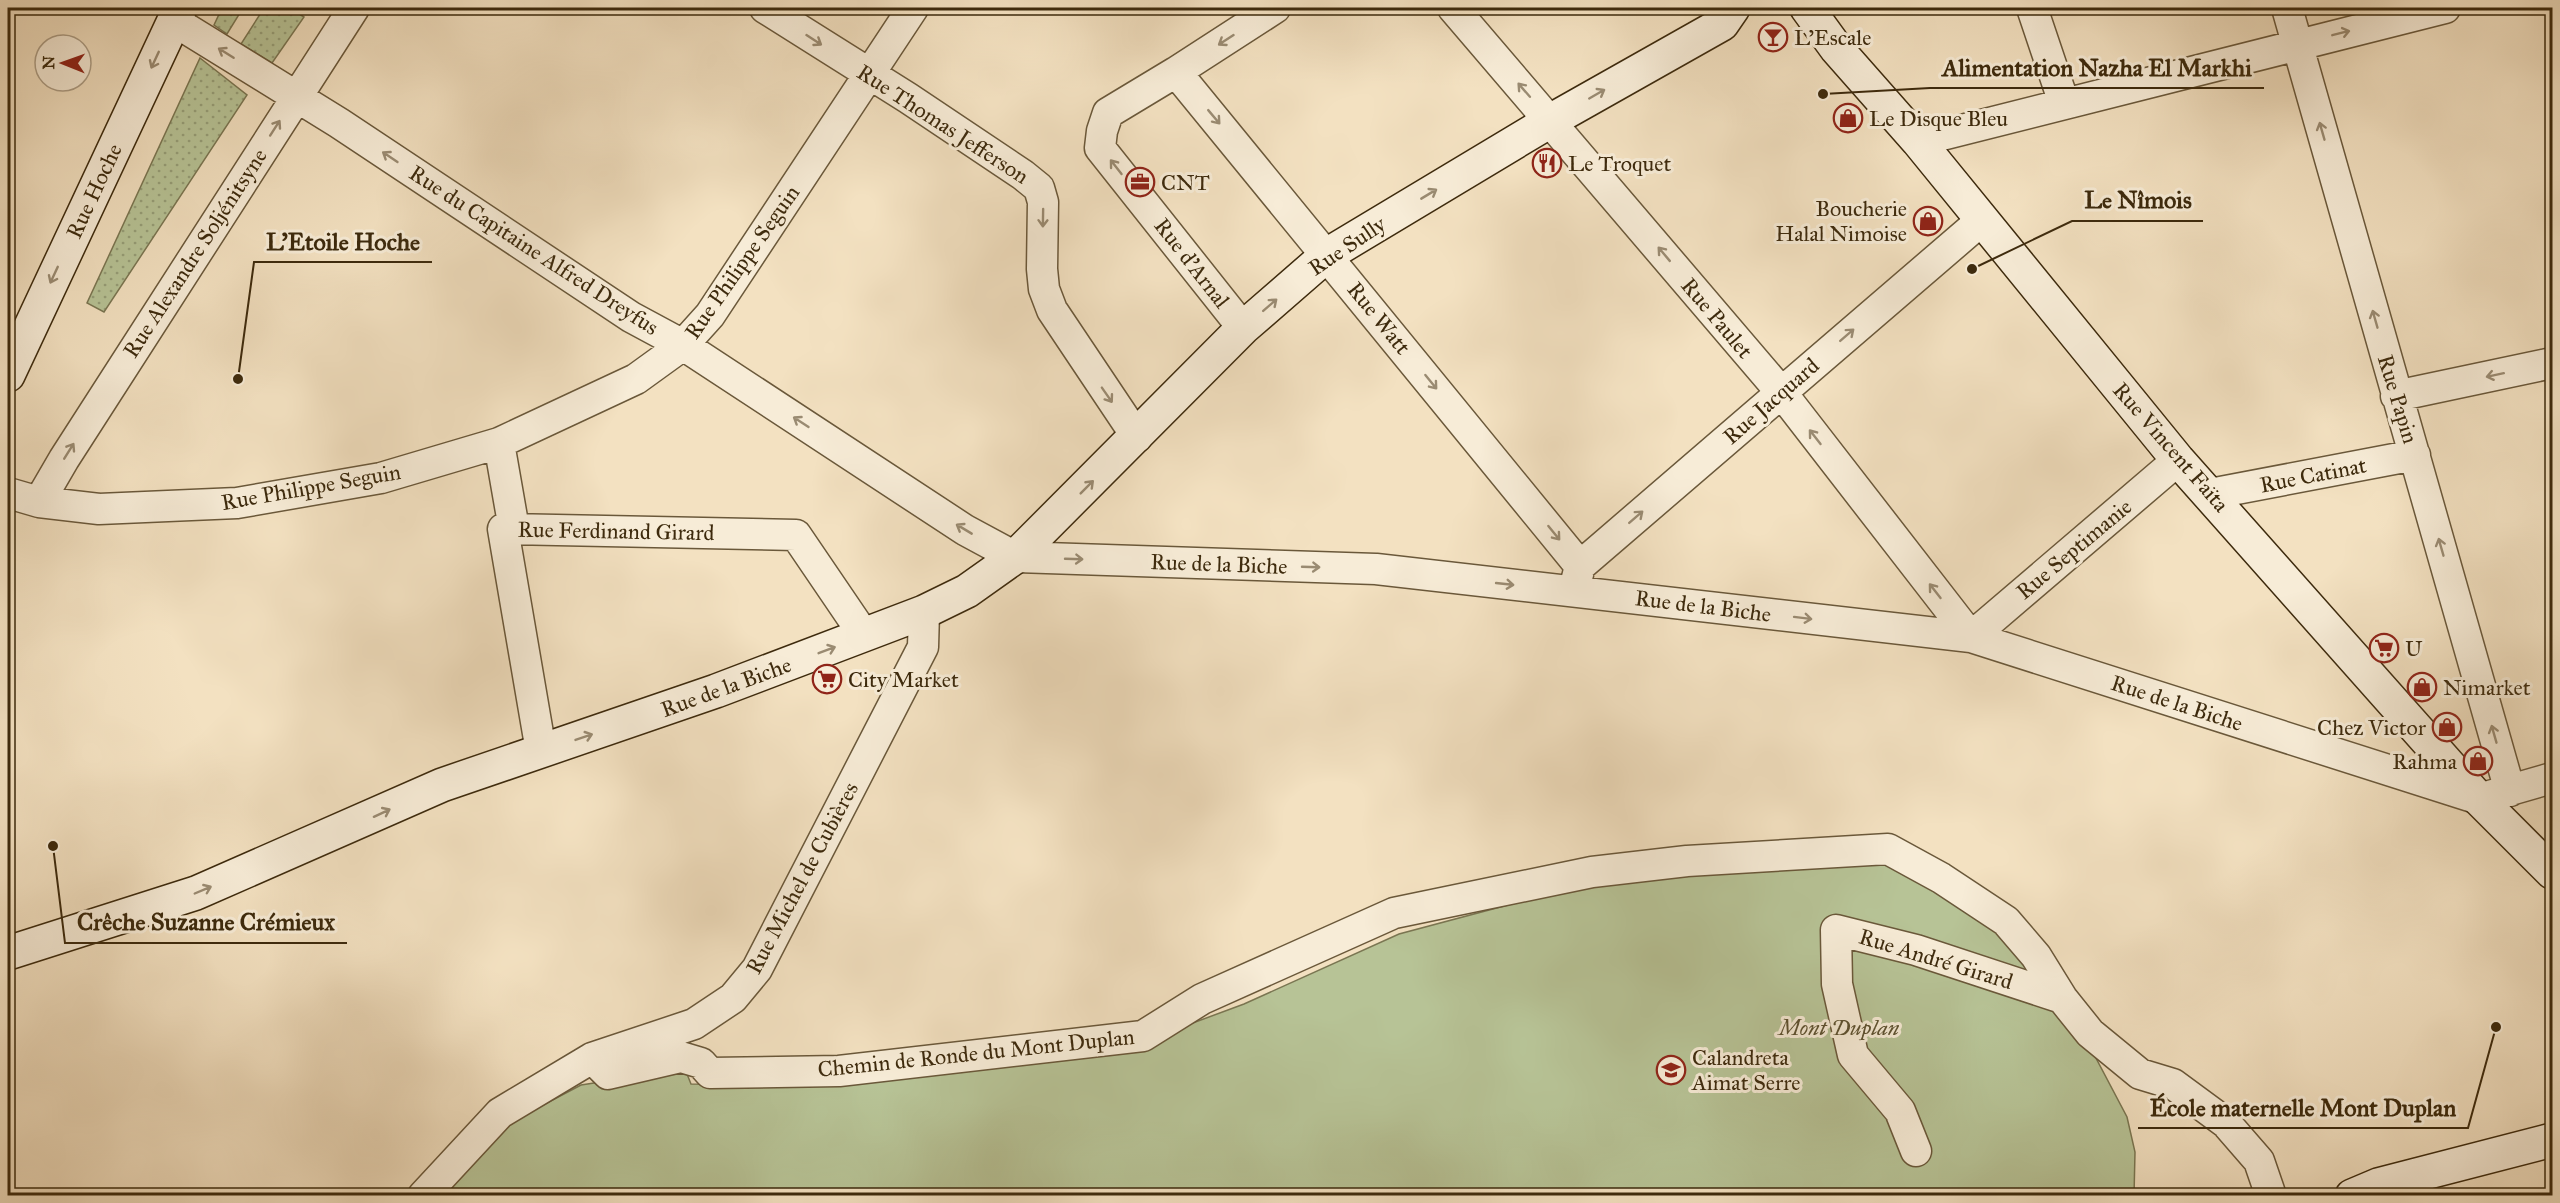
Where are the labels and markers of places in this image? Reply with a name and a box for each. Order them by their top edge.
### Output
bar icon: L'Escale [1757,21,1789,53]
place label: L'Escale [1794,24,1871,51]
callout: Alimentation Nazha El Markhi [1930,46,2264,88]
shop icon: Le Disque Bleu [1832,102,1864,134]
place label: Le Disque Bleu [1869,105,2008,132]
restaurant icon: Le Troquet [1531,147,1563,179]
place label: Le Troquet [1568,150,1671,177]
office icon: CNT [1124,166,1156,198]
place label: CNT [1161,169,1210,196]
callout: Le Nîmois [2072,179,2203,221]
place label: Boucherie Halal Nimoise [1775,195,1907,247]
shop icon: Boucherie Halal Nimoise [1912,205,1944,237]
callout: L'Etoile Hoche [254,220,432,262]
supermarket icon: U [2368,632,2400,664]
place label: U [2405,635,2423,662]
supermarket icon: City Market [811,663,843,695]
place label: City Market [848,666,959,693]
shop icon: Nimarket [2406,671,2438,703]
place label: Nimarket [2443,674,2531,701]
shop icon: Chez Victor [2431,711,2463,743]
place label: Chez Victor [2317,714,2427,741]
shop icon: Rahma [2462,745,2494,777]
place label: Rahma [2392,748,2458,775]
callout: Crêche Suzanne Crémieux [65,901,347,943]
place label: Calandreta Aimat Serre [1691,1044,1801,1096]
school or university icon: Calandreta Aimat Serre [1655,1054,1687,1086]
callout: École maternelle Mont Duplan [2138,1086,2468,1128]

